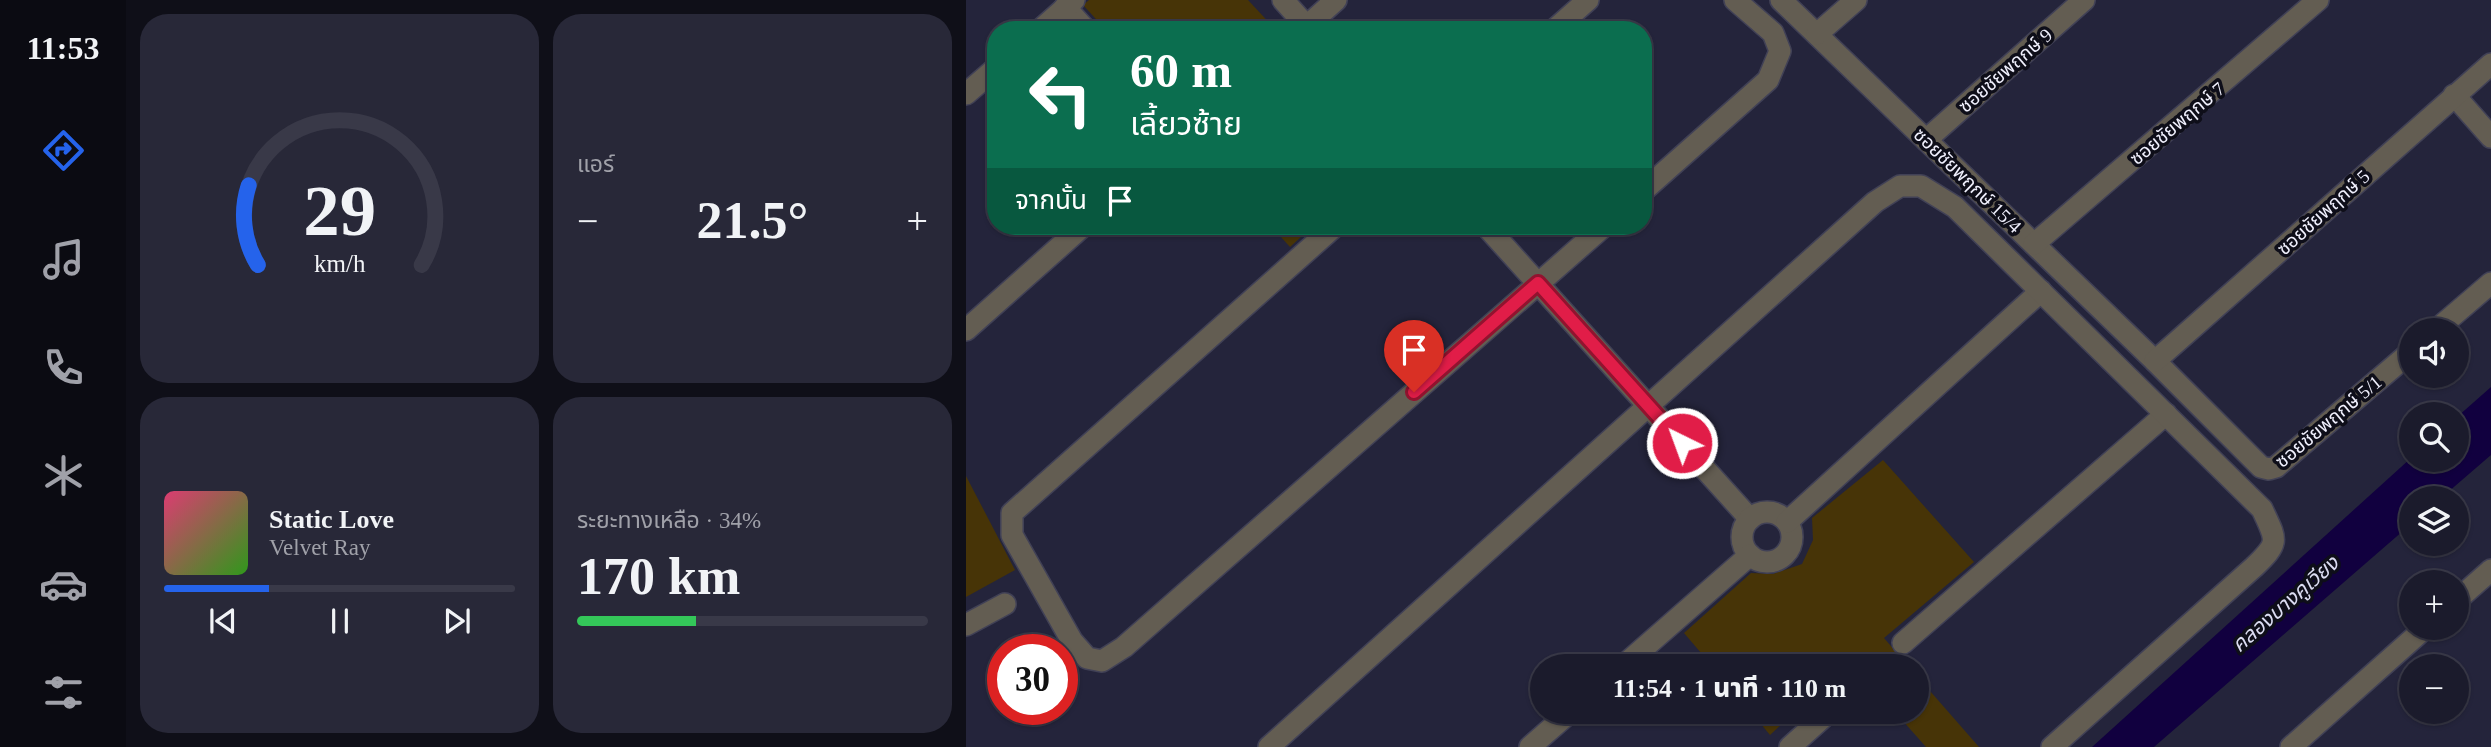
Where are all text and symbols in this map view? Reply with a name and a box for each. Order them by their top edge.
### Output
street label: ซอยชัยพฤกษ์ 9 [1954,24,2056,117]
text: 11:53 [27,30,99,66]
text: 60 m [1130,43,1232,98]
icon: left [1015,49,1106,140]
street label: ซอยชัยพฤกษ์ 7 [2126,78,2229,169]
text: เลี้ยวซ้าย [1130,106,1242,142]
street label: ซอยชัยพฤกษ์ 15/4 [1910,124,2026,237]
icon: directions [39,126,88,175]
text: แอร์ [577,152,614,177]
street label: ซอยชัยพฤกษ์ 5 [2273,165,2374,259]
text: 29 [303,170,376,251]
icon: arrive [1101,182,1139,220]
text: จากนั้น [1015,186,1087,215]
text: 21.5° [697,192,808,249]
text: − [577,200,598,242]
text: + [907,200,928,242]
icon: music [39,235,88,284]
text: km/h [314,249,366,276]
map controls [2399,318,2469,724]
button: sound [2399,318,2469,388]
pin [1384,320,1444,392]
icon: arrive [1395,331,1433,369]
icon: phone [39,343,88,392]
street label: ซอยชัยพฤกษ์ 5/1 [2271,371,2386,472]
button: search [2399,402,2469,472]
position arrow [1645,406,1719,480]
icon: climate [39,451,88,500]
button: layers [2399,486,2469,556]
text: Static Love [269,505,394,534]
text: ระยะทางเหลือ · 34% [577,508,761,533]
text: Velvet Ray [269,535,371,560]
text: 170 km [577,548,740,605]
water label: คลองบางคูเวียง [2227,550,2345,658]
icon: car [39,560,88,609]
button: + [2399,570,2469,640]
icon: previous [204,602,242,640]
icon: pause [321,602,359,640]
icon: next [438,602,476,640]
speed limit sign: 30 [987,634,1078,725]
button: − [2399,654,2469,724]
icon: filters [39,668,88,717]
text: 11:54 · 1 นาที · 110 m [1613,674,1846,703]

